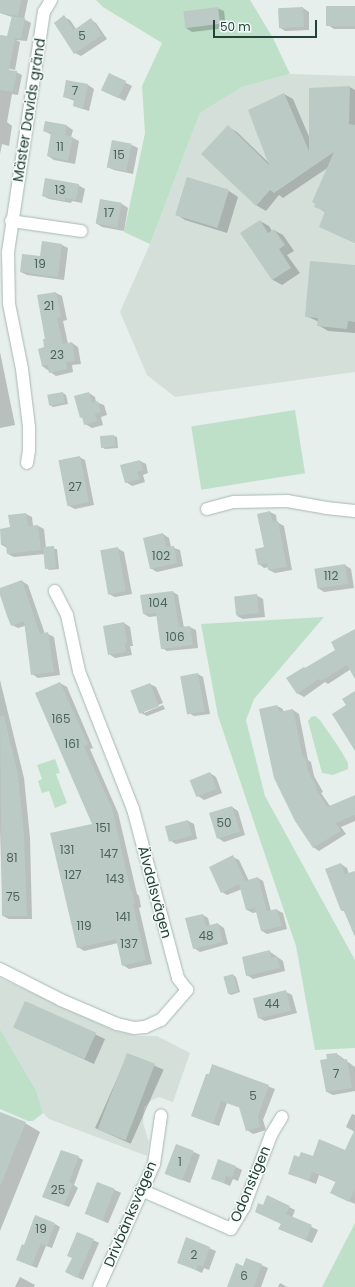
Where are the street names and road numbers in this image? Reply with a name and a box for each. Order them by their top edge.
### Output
street label: Mäster Davids gränd [9,37,49,183]
street label: Älvdalsvägen [135,844,175,940]
street label: Odonstigen [226,1143,274,1225]
street label: Drivbänksvägen [100,1159,160,1269]

